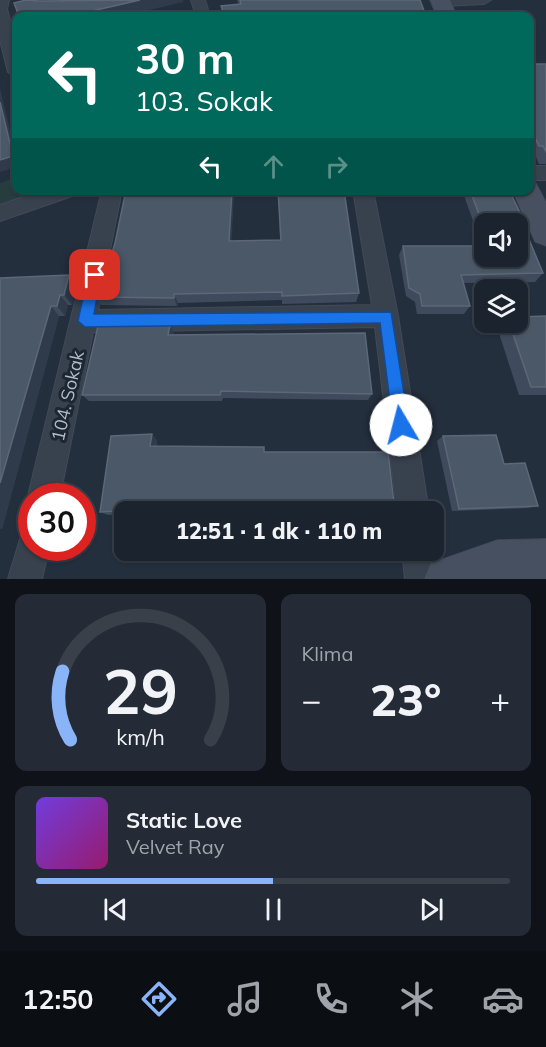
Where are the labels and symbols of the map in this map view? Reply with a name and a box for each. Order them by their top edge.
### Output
pin [69,249,120,300]
street label: 104. Sokak [46,348,89,443]
position arrow [369,393,433,457]
speed limit sign: 30 [18,483,96,561]

